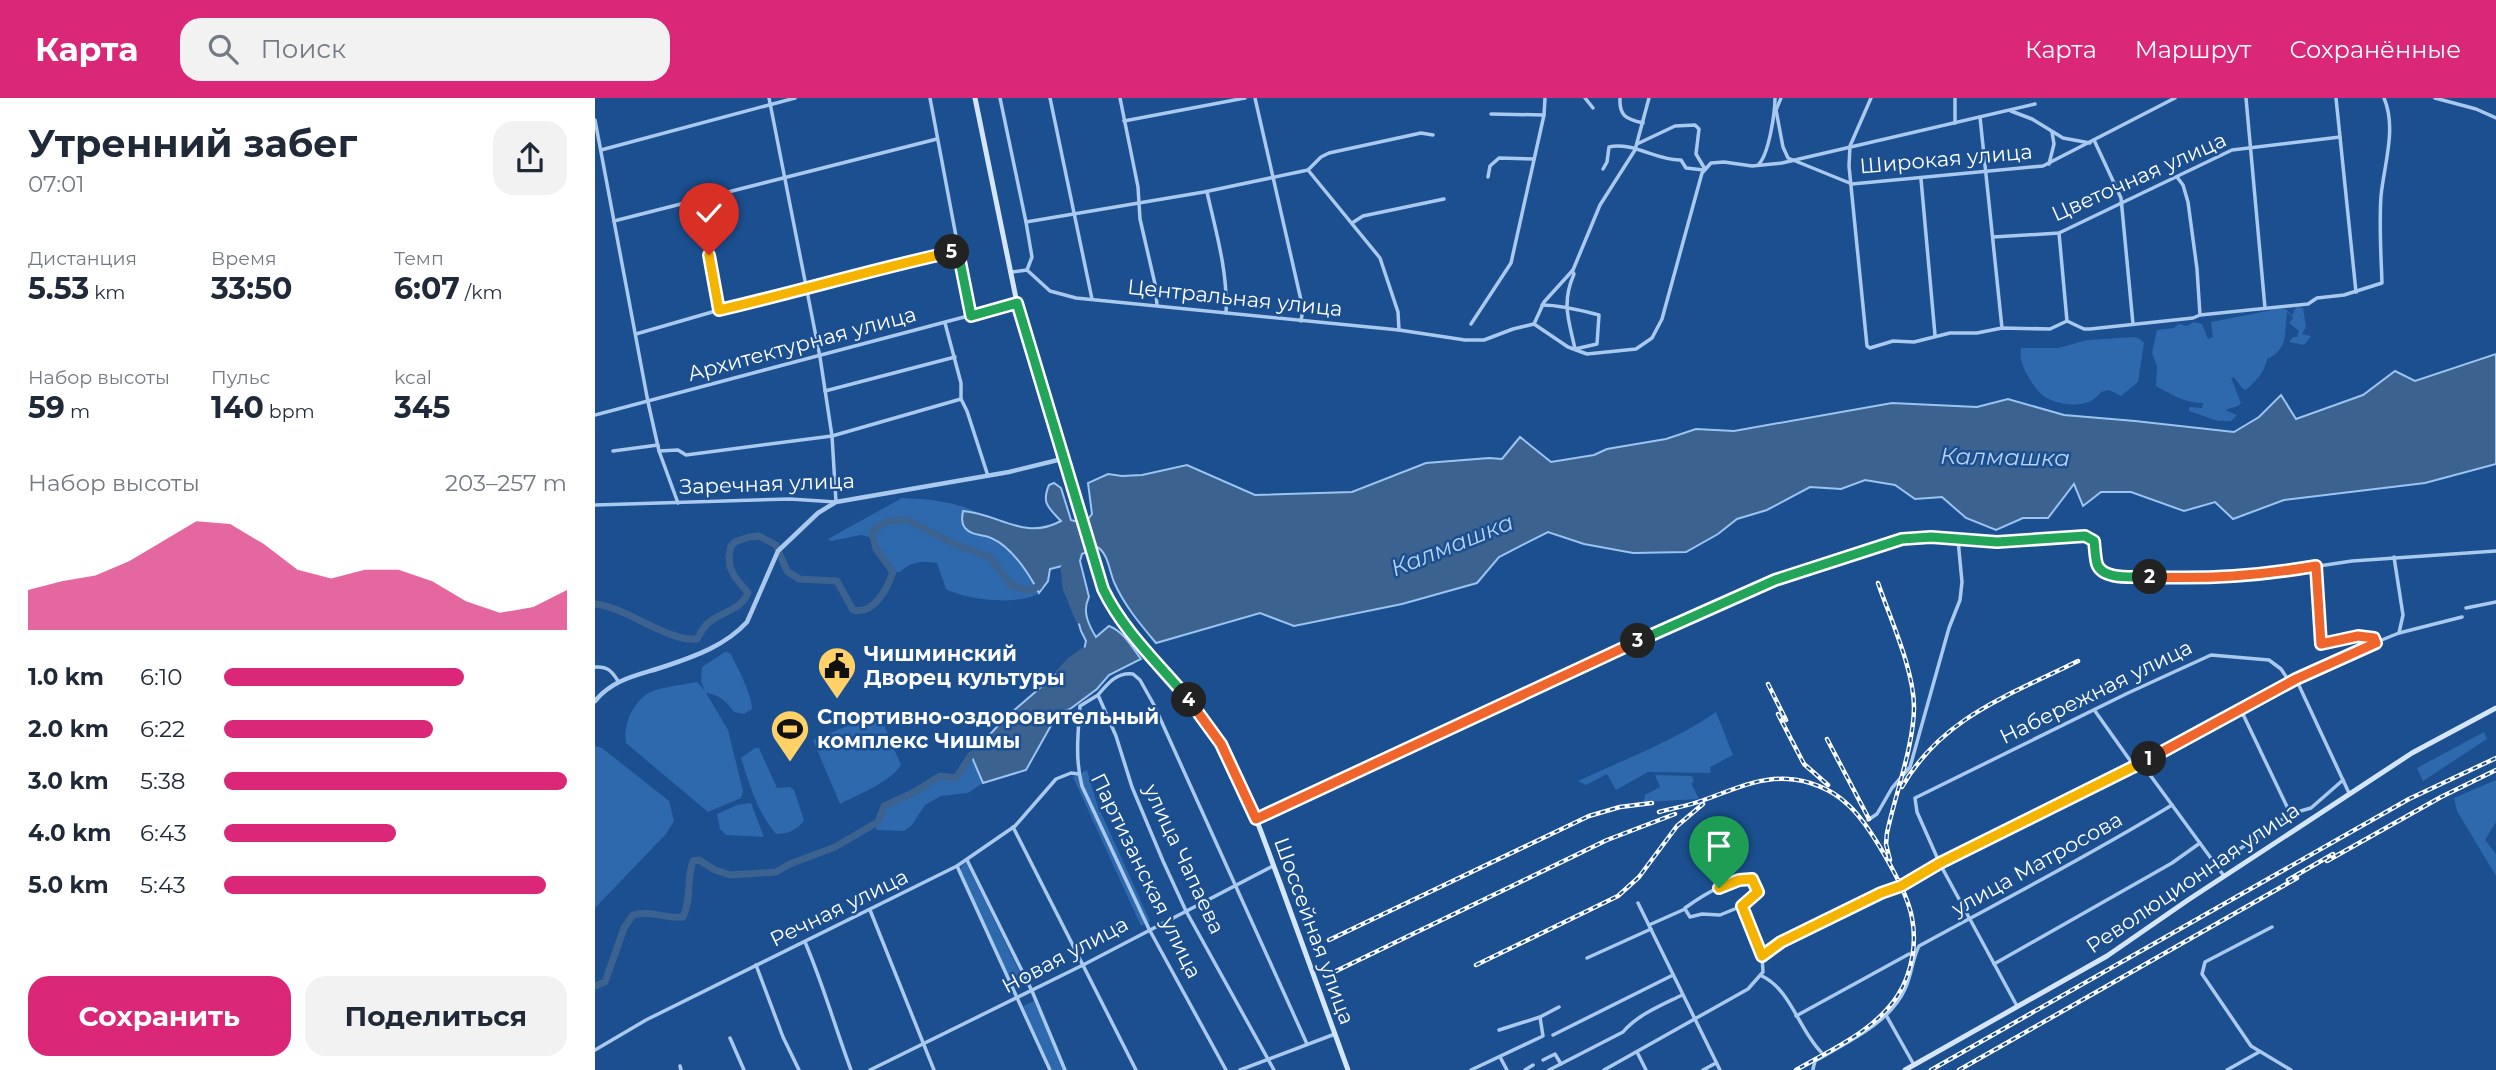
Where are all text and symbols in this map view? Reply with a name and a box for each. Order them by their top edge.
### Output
search box [180,18,670,81]
text: Карта [35,29,138,69]
icon: search [204,30,242,68]
text: Поиск [260,33,346,65]
text: Карта [2025,35,2097,64]
text: Маршрут [2135,35,2251,64]
text: Сохранённые [2289,35,2461,64]
text: Утренний забег [28,120,357,167]
button: share [493,121,567,195]
street label: Цветочная улица [2048,127,2230,226]
street label: Широкая улица [1859,139,2033,179]
text: 07:01 [28,170,85,198]
pin [679,183,739,255]
icon: check [690,194,728,232]
pin: 5 [935,234,969,270]
text: 5 [946,240,957,263]
text: Дистанция [28,247,137,270]
text: Время [211,247,277,270]
text: Темп [394,247,444,270]
text: 5.53 [28,270,89,307]
text: 33:50 [211,270,292,307]
text: 6:07 [394,270,460,307]
street label: Центральная улица [1126,274,1344,321]
text: km [89,281,126,304]
text: /km [460,281,503,304]
street label: Архитектурная улица [685,301,919,386]
text: Набор высоты [28,366,170,389]
text: Пульс [211,366,270,389]
text: kcal [394,366,432,389]
text: 59 [28,389,65,426]
text: 140 [211,389,264,426]
text: 345 [394,389,450,426]
text: m [65,400,90,423]
text: bpm [264,400,315,423]
water label: Калмашка [1940,442,2070,472]
street label: Заречная улица [679,468,855,499]
text: Набор высоты [28,469,200,497]
text: 203–257 m [445,469,567,497]
water label: Калмашка [1387,508,1517,582]
pin: 2 [2133,560,2167,594]
text: 2 [2144,565,2155,588]
pin: 3 [1621,624,1655,658]
text: 3 [1632,629,1643,652]
street label: Набережная улица [1996,634,2196,749]
place label: Чишминский Дворец культуры [864,641,1065,690]
public building icon: Чишминский Дворец культуры [816,645,858,700]
text: 1.0 km [28,663,104,691]
text: 6:10 [140,663,182,691]
pin: 4 [1171,682,1207,718]
text: 4 [1182,688,1195,711]
place label: Спортивно-оздоровительный комплекс Чишмы [817,704,1159,753]
sports icon: Спортивно-оздоровительный комплекс Чишмы [769,708,811,763]
text: 2.0 km [28,715,109,743]
text: 6:22 [140,715,185,743]
pin: 1 [2131,742,2167,776]
text: 1 [2145,747,2152,770]
text: 3.0 km [28,767,109,795]
text: 5:38 [140,767,186,795]
street label: Партизанская улица [1086,769,1207,983]
street label: улица Чапаева [1138,779,1230,938]
street label: Революционная улица [2081,797,2304,958]
street label: улица Матросова [1946,806,2126,921]
pin [1689,816,1749,888]
text: 4.0 km [28,819,111,847]
text: 6:43 [140,819,187,847]
icon: arrive [1700,827,1738,865]
street label: Шоссейная улица [1269,834,1360,1028]
street label: Речная улица [766,863,912,952]
text: 5.0 km [28,871,109,899]
text: 5:43 [140,871,186,899]
street label: Новая улица [997,911,1132,998]
button: Сохранить [28,976,291,1056]
button: Поделиться [305,976,567,1056]

